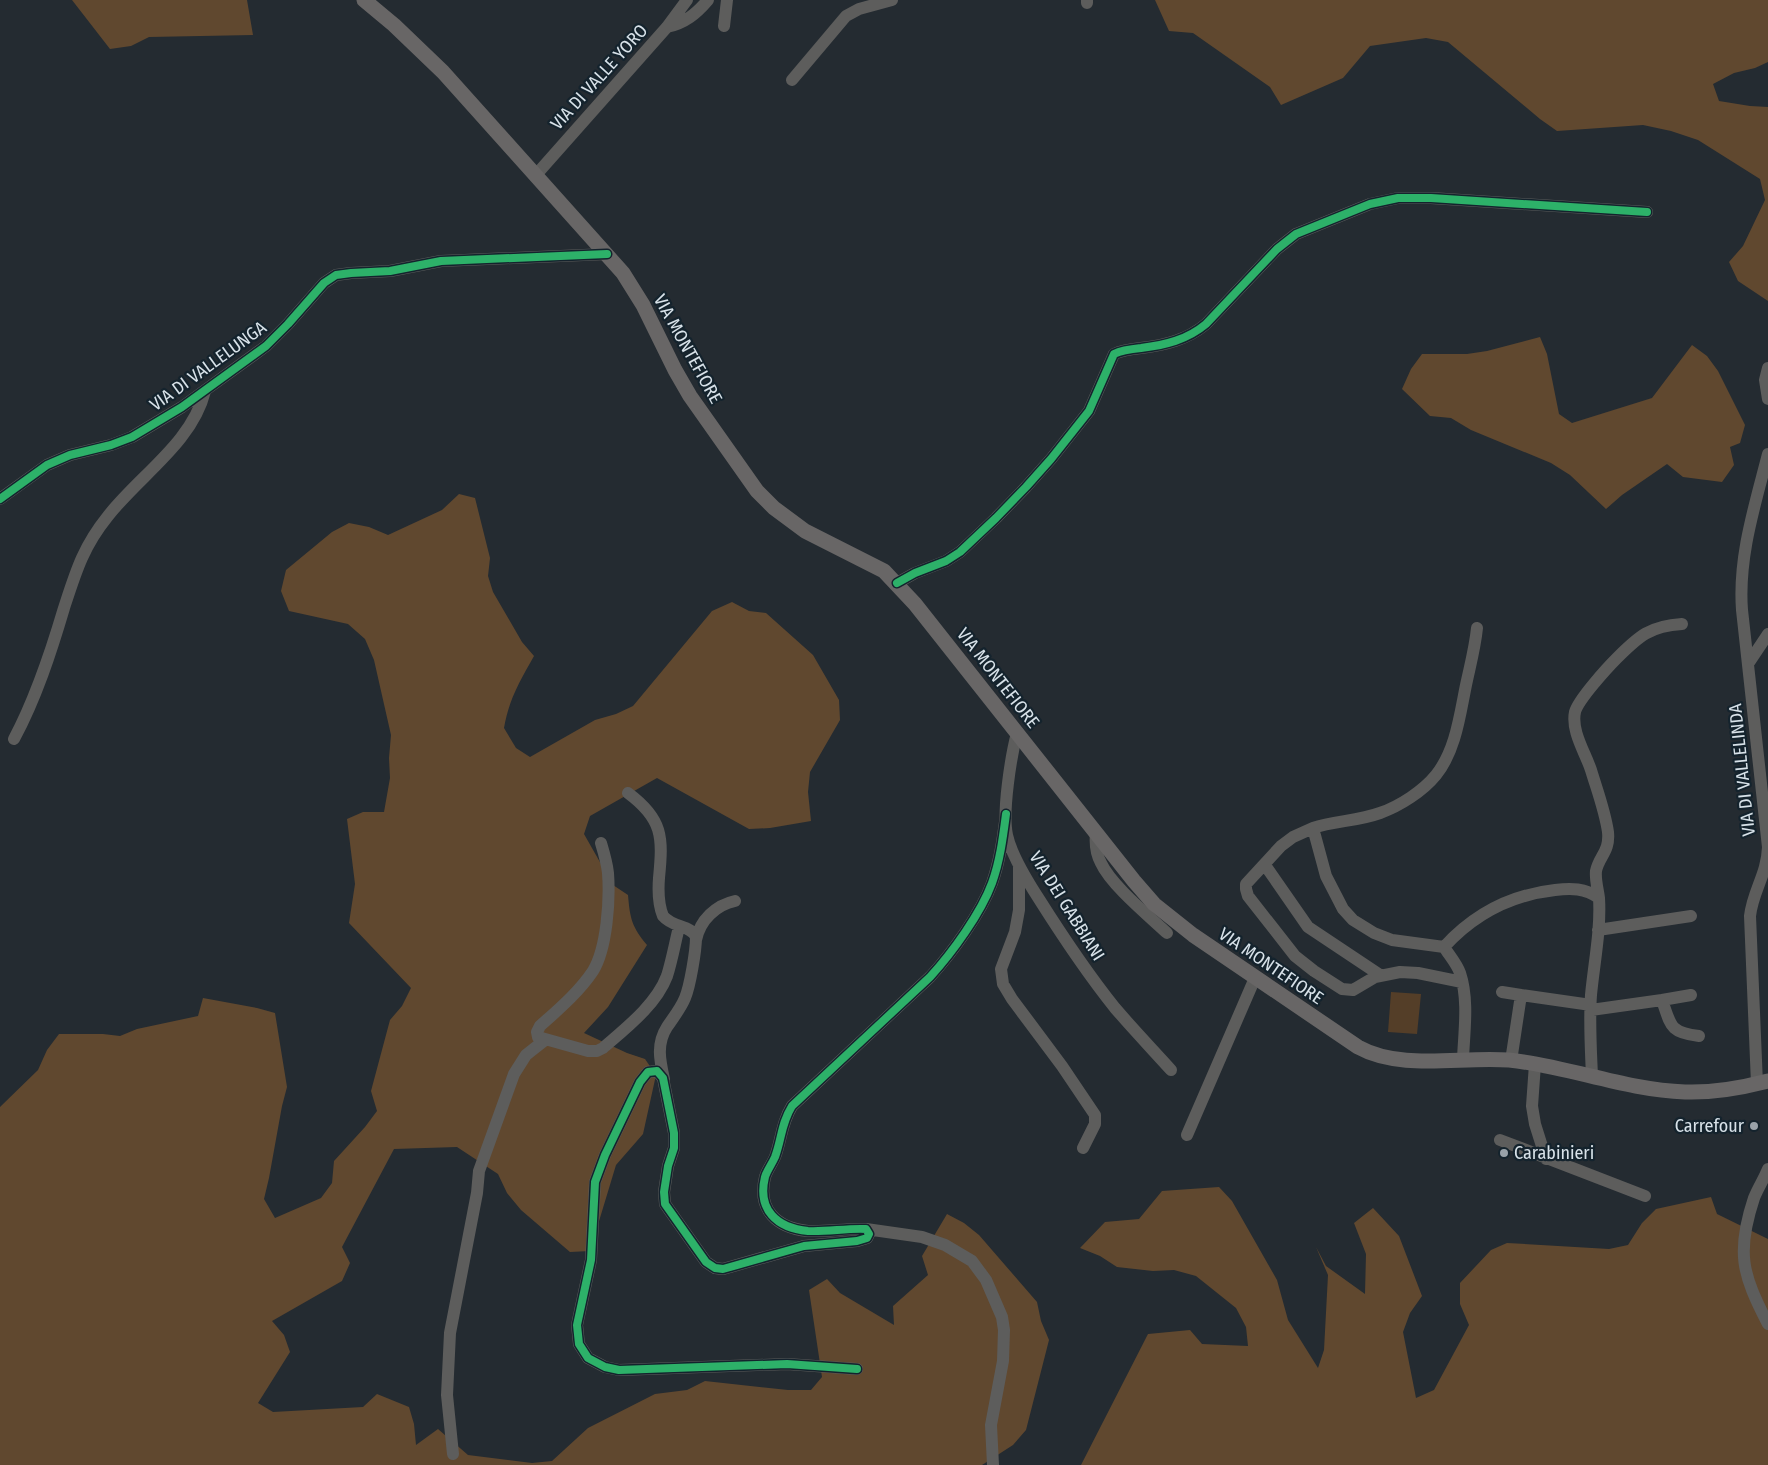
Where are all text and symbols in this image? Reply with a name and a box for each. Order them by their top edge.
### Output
street label: VIA DI VALLE YORO [546,20,652,134]
street label: VIA MONTEFIORE [649,291,727,407]
street label: VIA DI VALLELUNGA [145,316,271,416]
street label: VIA MONTEFIORE [952,623,1044,733]
street label: VIA DI VALLELINDA [1724,702,1760,837]
street label: VIA DEI GABBIANI [1025,847,1109,965]
street label: VIA MONTEFIORE [1215,923,1327,1009]
place label: Carrefour [1675,1115,1745,1137]
marker: Carrefour [1748,1120,1760,1132]
place label: Carabinieri [1514,1142,1594,1164]
marker: Carabinieri [1498,1147,1510,1159]

